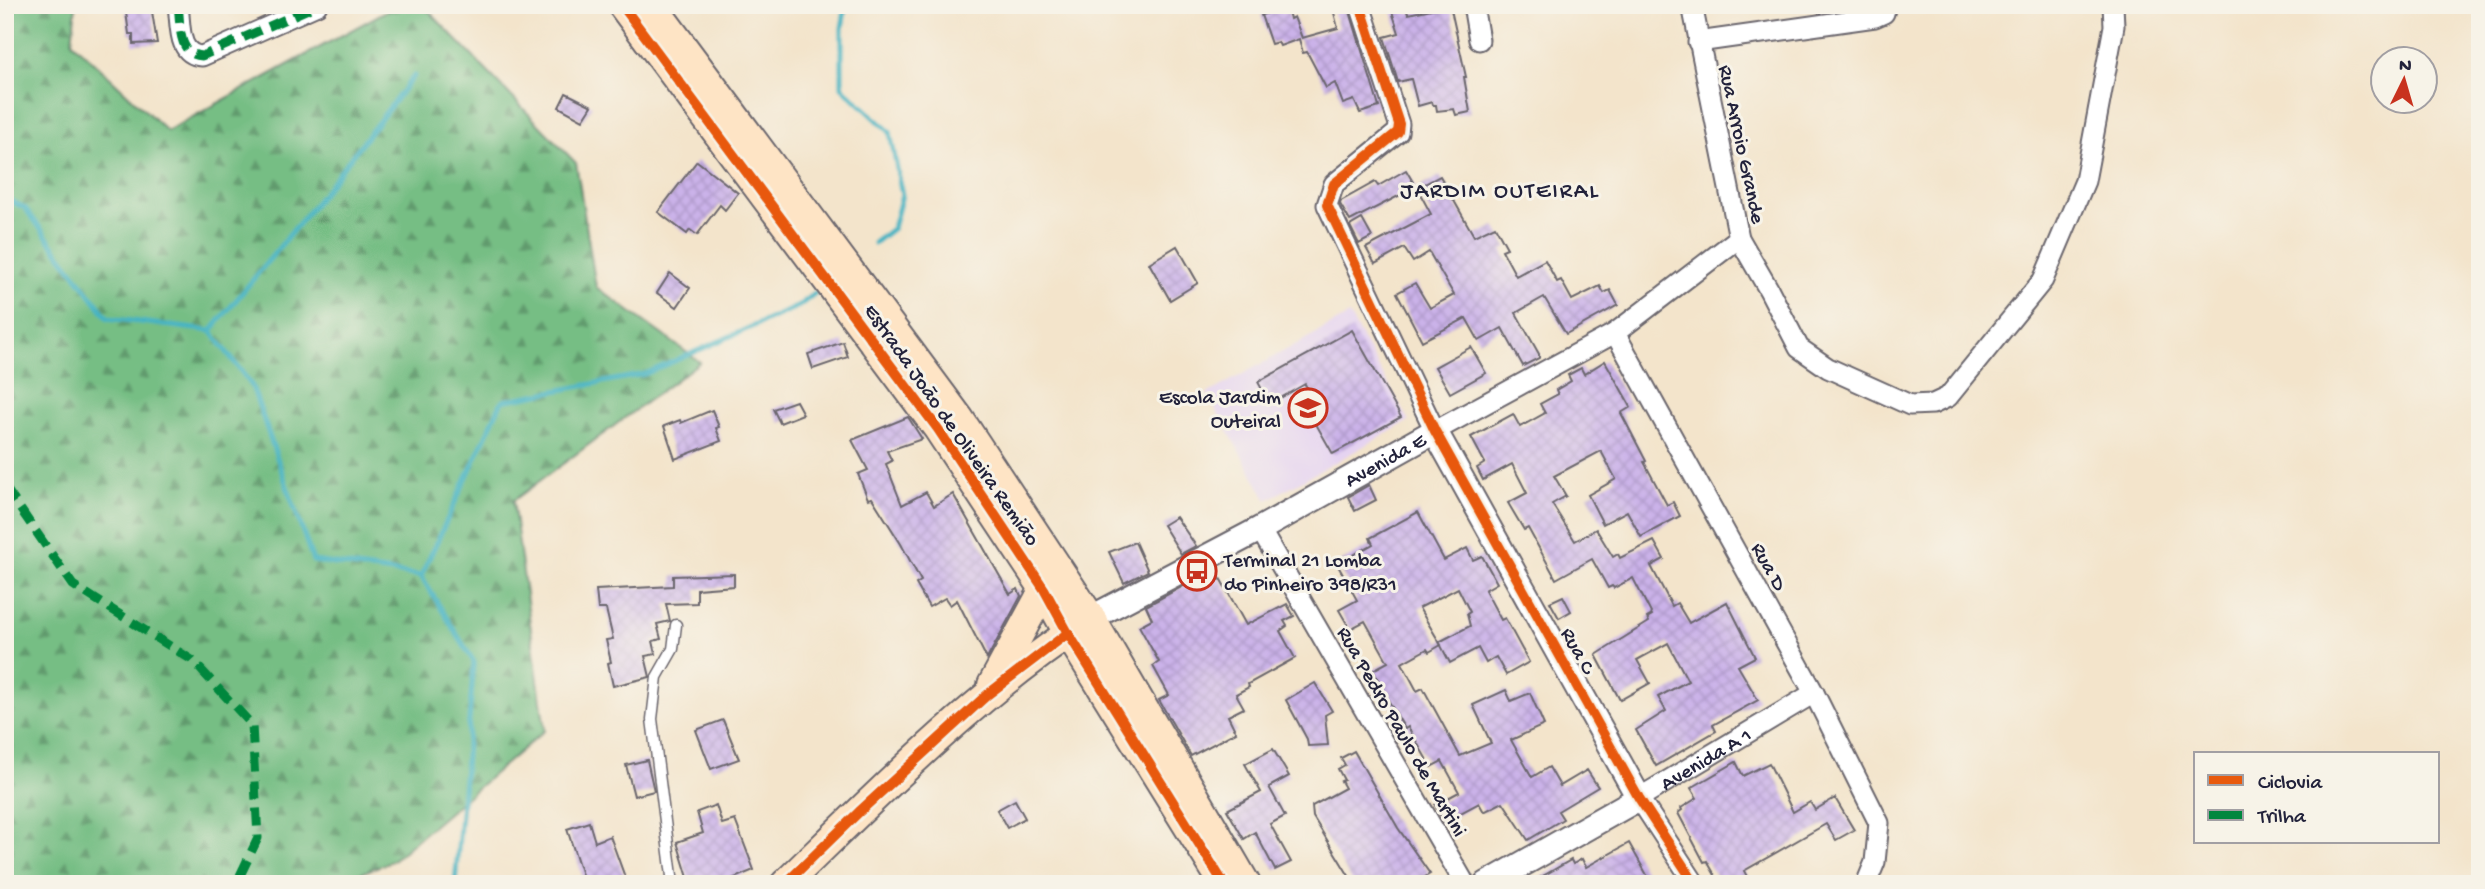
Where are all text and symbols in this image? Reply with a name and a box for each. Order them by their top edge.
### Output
north arrow [2370,46,2440,116]
text: N [2398,55,2412,79]
street label: Rua Arroio Grande [1711,63,1769,227]
district label: JARDIM OUTEIRAL [1400,179,1600,206]
street label: Estrada João de Oliveira Remião [857,300,1043,552]
place label: Escola Jardim Outeiral [1159,387,1281,436]
school or university icon: Escola Jardim Outeiral [1287,387,1329,429]
street label: Avenida E [1341,429,1432,495]
street label: Rua D [1744,539,1790,596]
bus stop icon: Terminal 21 Lomba do Pinheiro 398/R31 [1176,550,1218,592]
place label: Terminal 21 Lomba do Pinheiro 398/R31 [1223,550,1397,599]
street label: Rua Pedro Paulo de Martini [1330,623,1470,842]
street label: Rua C [1553,624,1600,681]
street label: Avenida A 1 [1657,724,1757,798]
legend [2194,752,2440,844]
text: Ciclovia [2258,772,2323,797]
text: Trilha [2257,806,2307,831]

